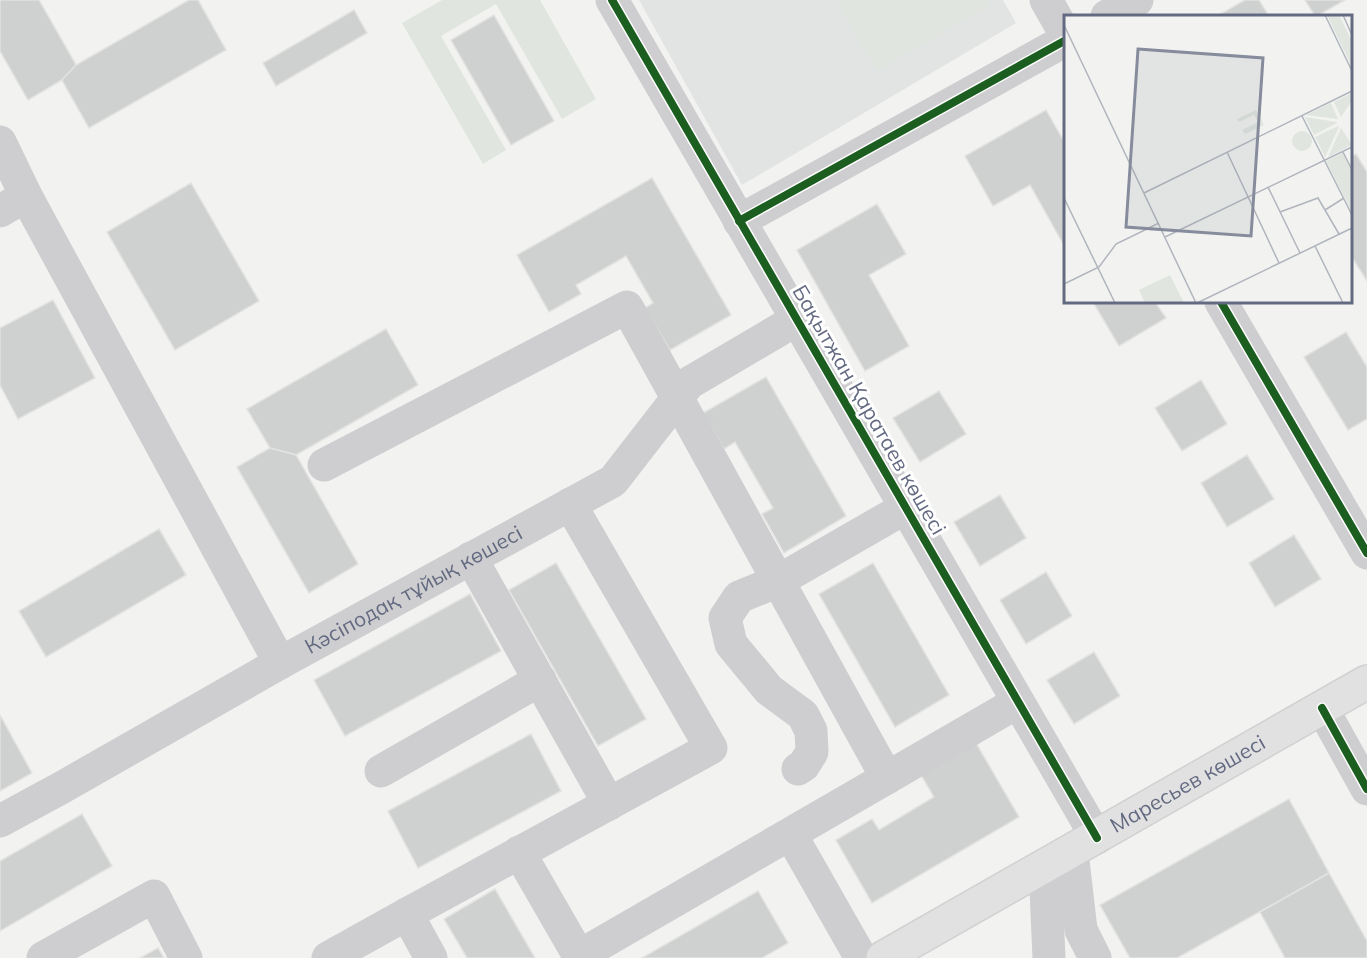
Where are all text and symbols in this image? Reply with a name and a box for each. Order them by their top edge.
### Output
inset map [1064,15,1352,303]
street label: Бақытжан Қаратаев көшесі [788,280,952,539]
street label: Кәсіподақ тұйық көшесі [300,519,527,659]
street label: Маресьев көшесі [1105,729,1270,838]

